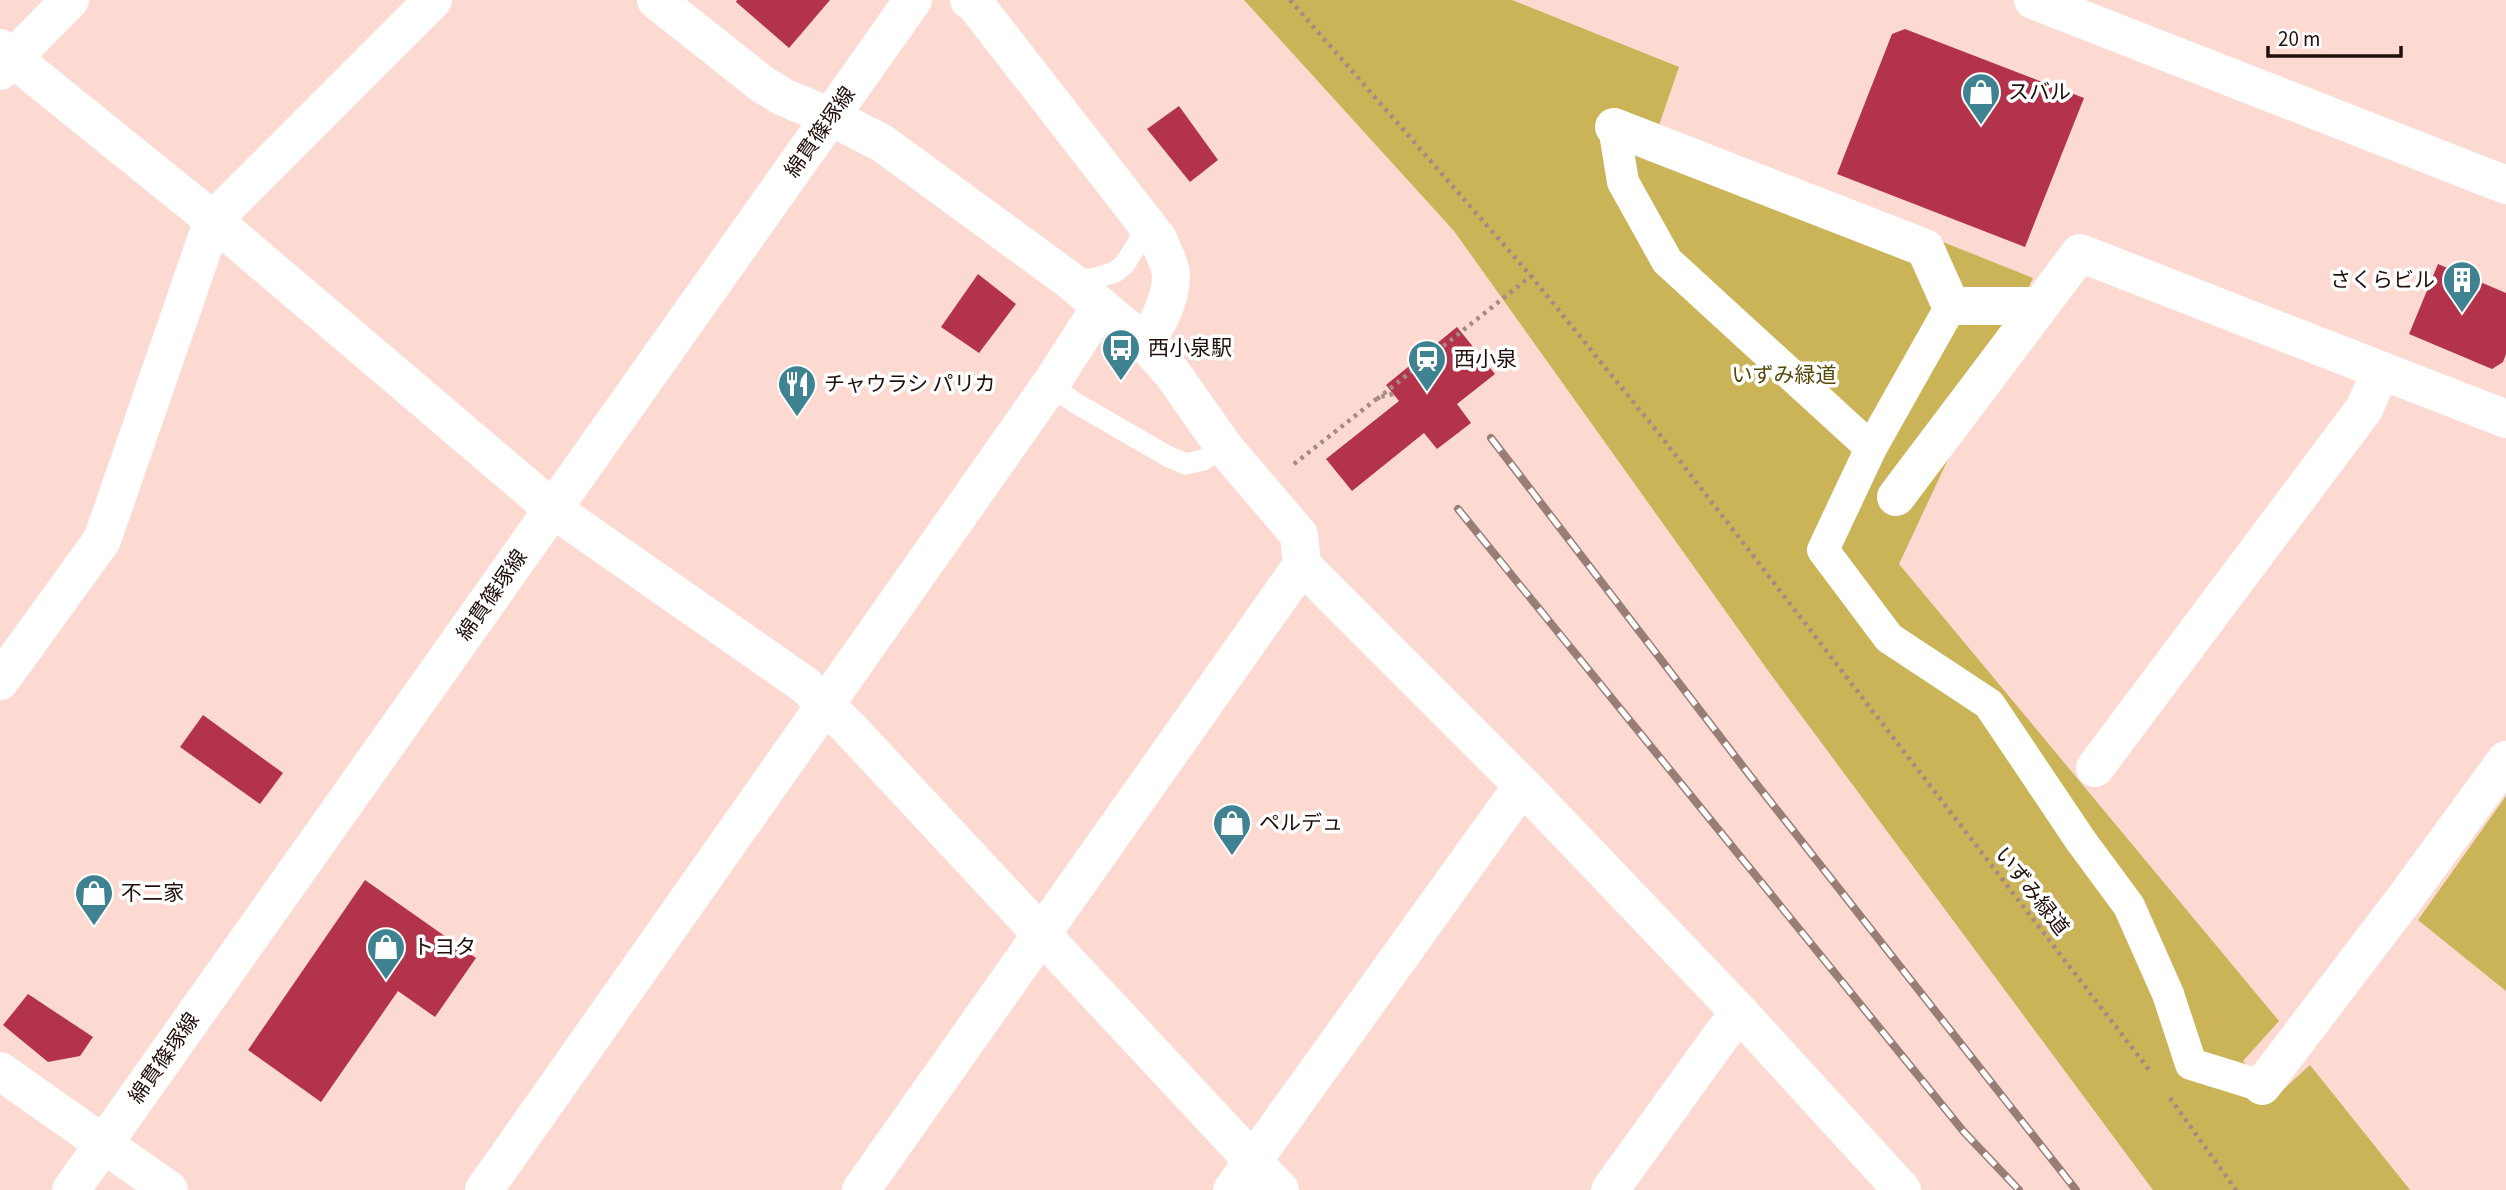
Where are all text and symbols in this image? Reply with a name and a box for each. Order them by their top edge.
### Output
scale bar [2268,14,2401,58]
text: 20 m [2278,24,2320,54]
shop icon: スバル [1960,71,2002,126]
place label: スバル [2008,77,2071,107]
street label: 綿貫篠塚線 [778,80,862,184]
building icon: さくらビル [2441,259,2483,314]
place label: さくらビル [2330,265,2435,295]
bus stop icon: 西小泉駅 [1100,327,1142,382]
place label: 西小泉駅 [1148,333,1232,363]
station icon: 西小泉 [1406,338,1448,393]
place label: 西小泉 [1454,344,1517,374]
park label: いずみ緑道 [1732,360,1837,390]
restaurant icon: チャウラシ パリカ [776,363,818,418]
place label: チャウラシ パリカ [824,369,996,399]
street label: 綿貫篠塚線 [450,543,534,647]
shop icon: ペルデュ [1211,802,1253,857]
place label: ペルデュ [1259,808,1343,838]
street label: いずみ緑道 [1988,840,2076,942]
shop icon: 不二家 [73,872,115,927]
place label: 不二家 [121,878,184,908]
shop icon: トヨタ [365,926,407,981]
place label: トヨタ [413,932,476,962]
street label: 綿貫篠塚線 [122,1006,206,1110]

